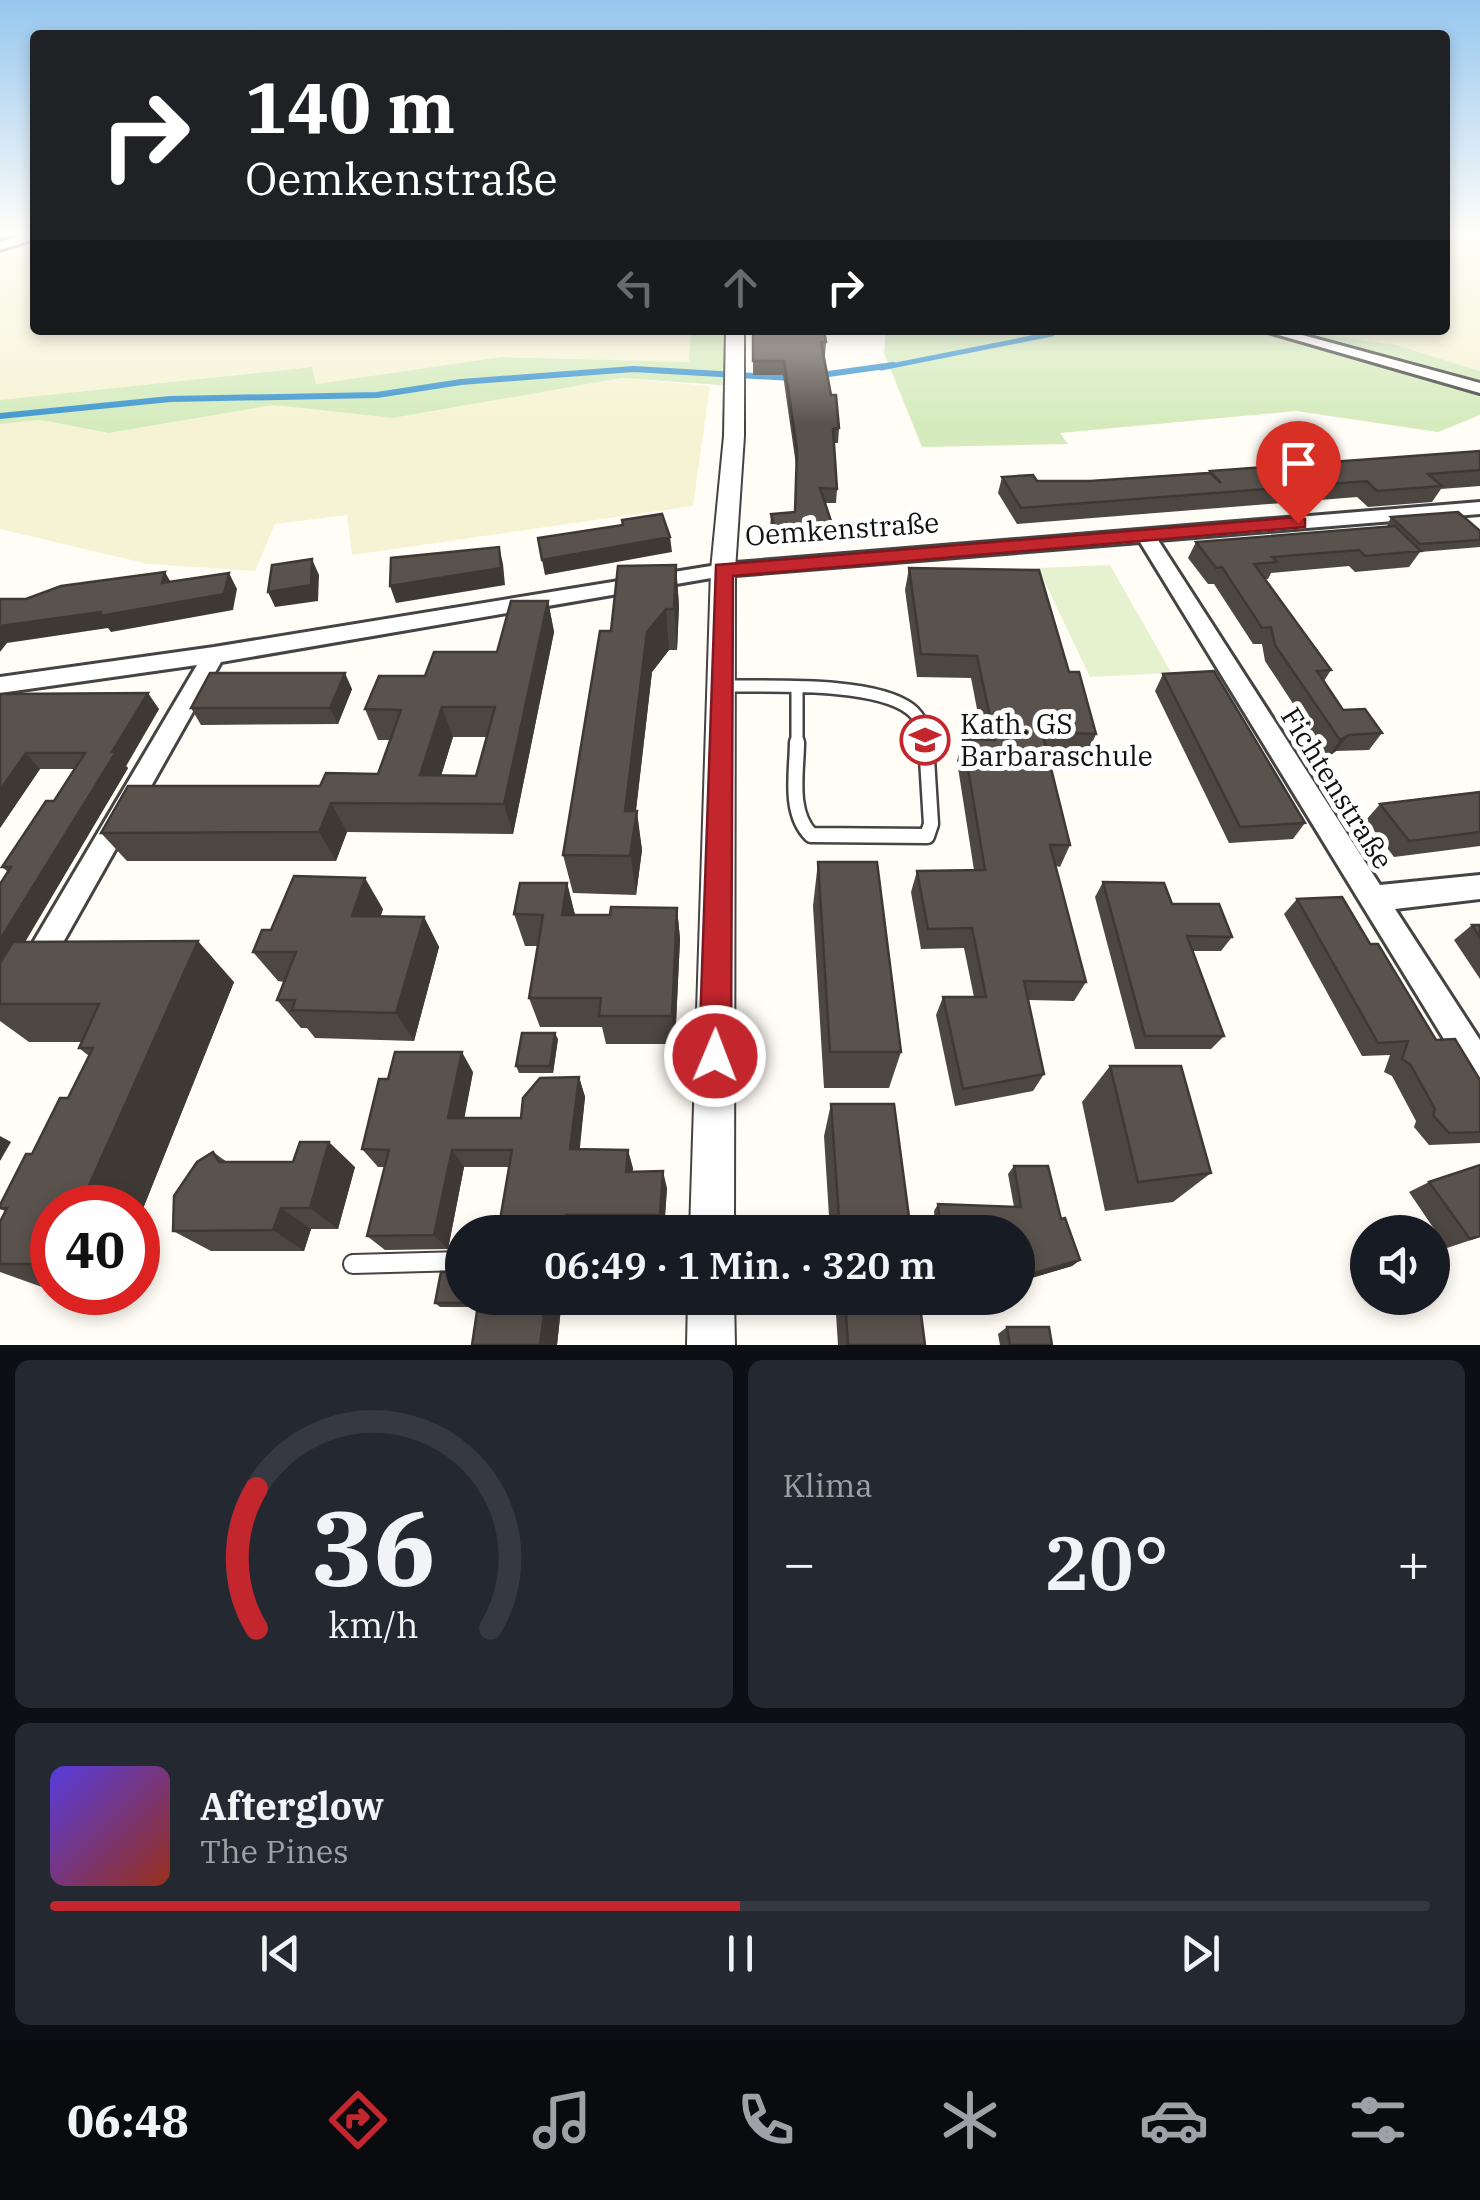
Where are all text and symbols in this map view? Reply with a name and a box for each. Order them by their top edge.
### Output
text: 140 m [245,61,455,152]
icon: right [80,70,210,200]
text: Oemkenstraße [245,149,558,207]
icon: left [608,260,663,315]
icon: ahead [713,260,768,315]
icon: right [818,260,873,315]
pin [1256,421,1341,524]
icon: arrive [1271,436,1326,491]
street label: Oemkenstraße [744,503,940,554]
street label: Fichtenstraße [1273,700,1402,876]
place label: Kath. GS Barbaraschule [960,705,1153,774]
school or university icon: Kath. GS Barbaraschule [899,714,951,766]
position arrow [663,1004,767,1108]
speed limit sign: 40 [30,1185,160,1315]
map controls [1350,1215,1450,1315]
button: sound [1350,1215,1450,1315]
text: 06:49 · 1 Min. · 320 m [544,1240,936,1289]
text: Klima [783,1464,873,1506]
text: 36 [311,1479,436,1615]
text: 20° [1044,1513,1169,1611]
text: − [783,1527,816,1598]
text: + [1397,1527,1430,1598]
text: km/h [329,1601,419,1648]
text: Afterglow [200,1781,384,1830]
text: The Pines [200,1830,349,1872]
icon: previous [253,1926,308,1981]
icon: pause [713,1926,768,1981]
icon: next [1173,1926,1228,1981]
icon: directions [323,2085,393,2155]
icon: music [527,2085,597,2155]
icon: phone [731,2085,801,2155]
icon: climate [935,2085,1005,2155]
icon: car [1139,2085,1209,2155]
icon: filters [1343,2085,1413,2155]
text: 06:48 [67,2091,189,2149]

